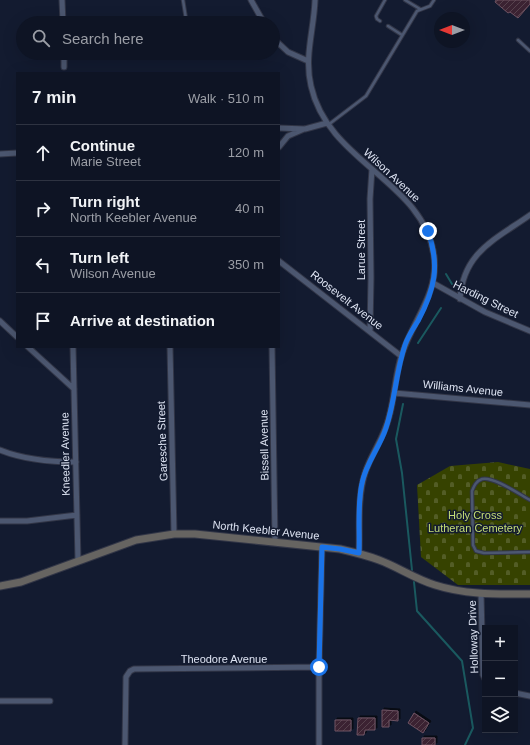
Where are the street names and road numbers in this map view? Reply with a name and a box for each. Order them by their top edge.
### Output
street label: Wilson Avenue [361,146,423,204]
street label: Larue Street [355,220,367,280]
street label: Roosevelt Avenue [308,268,386,332]
street label: Harding Street [451,278,521,320]
street label: Williams Avenue [422,378,504,398]
street label: Garesche Street [155,401,169,481]
street label: Bissell Avenue [257,409,271,481]
street label: Kneedler Avenue [58,412,72,496]
street label: North Keebler Avenue [212,518,320,542]
street label: Holloway Drive [466,600,480,674]
street label: Theodore Avenue [181,653,267,665]

